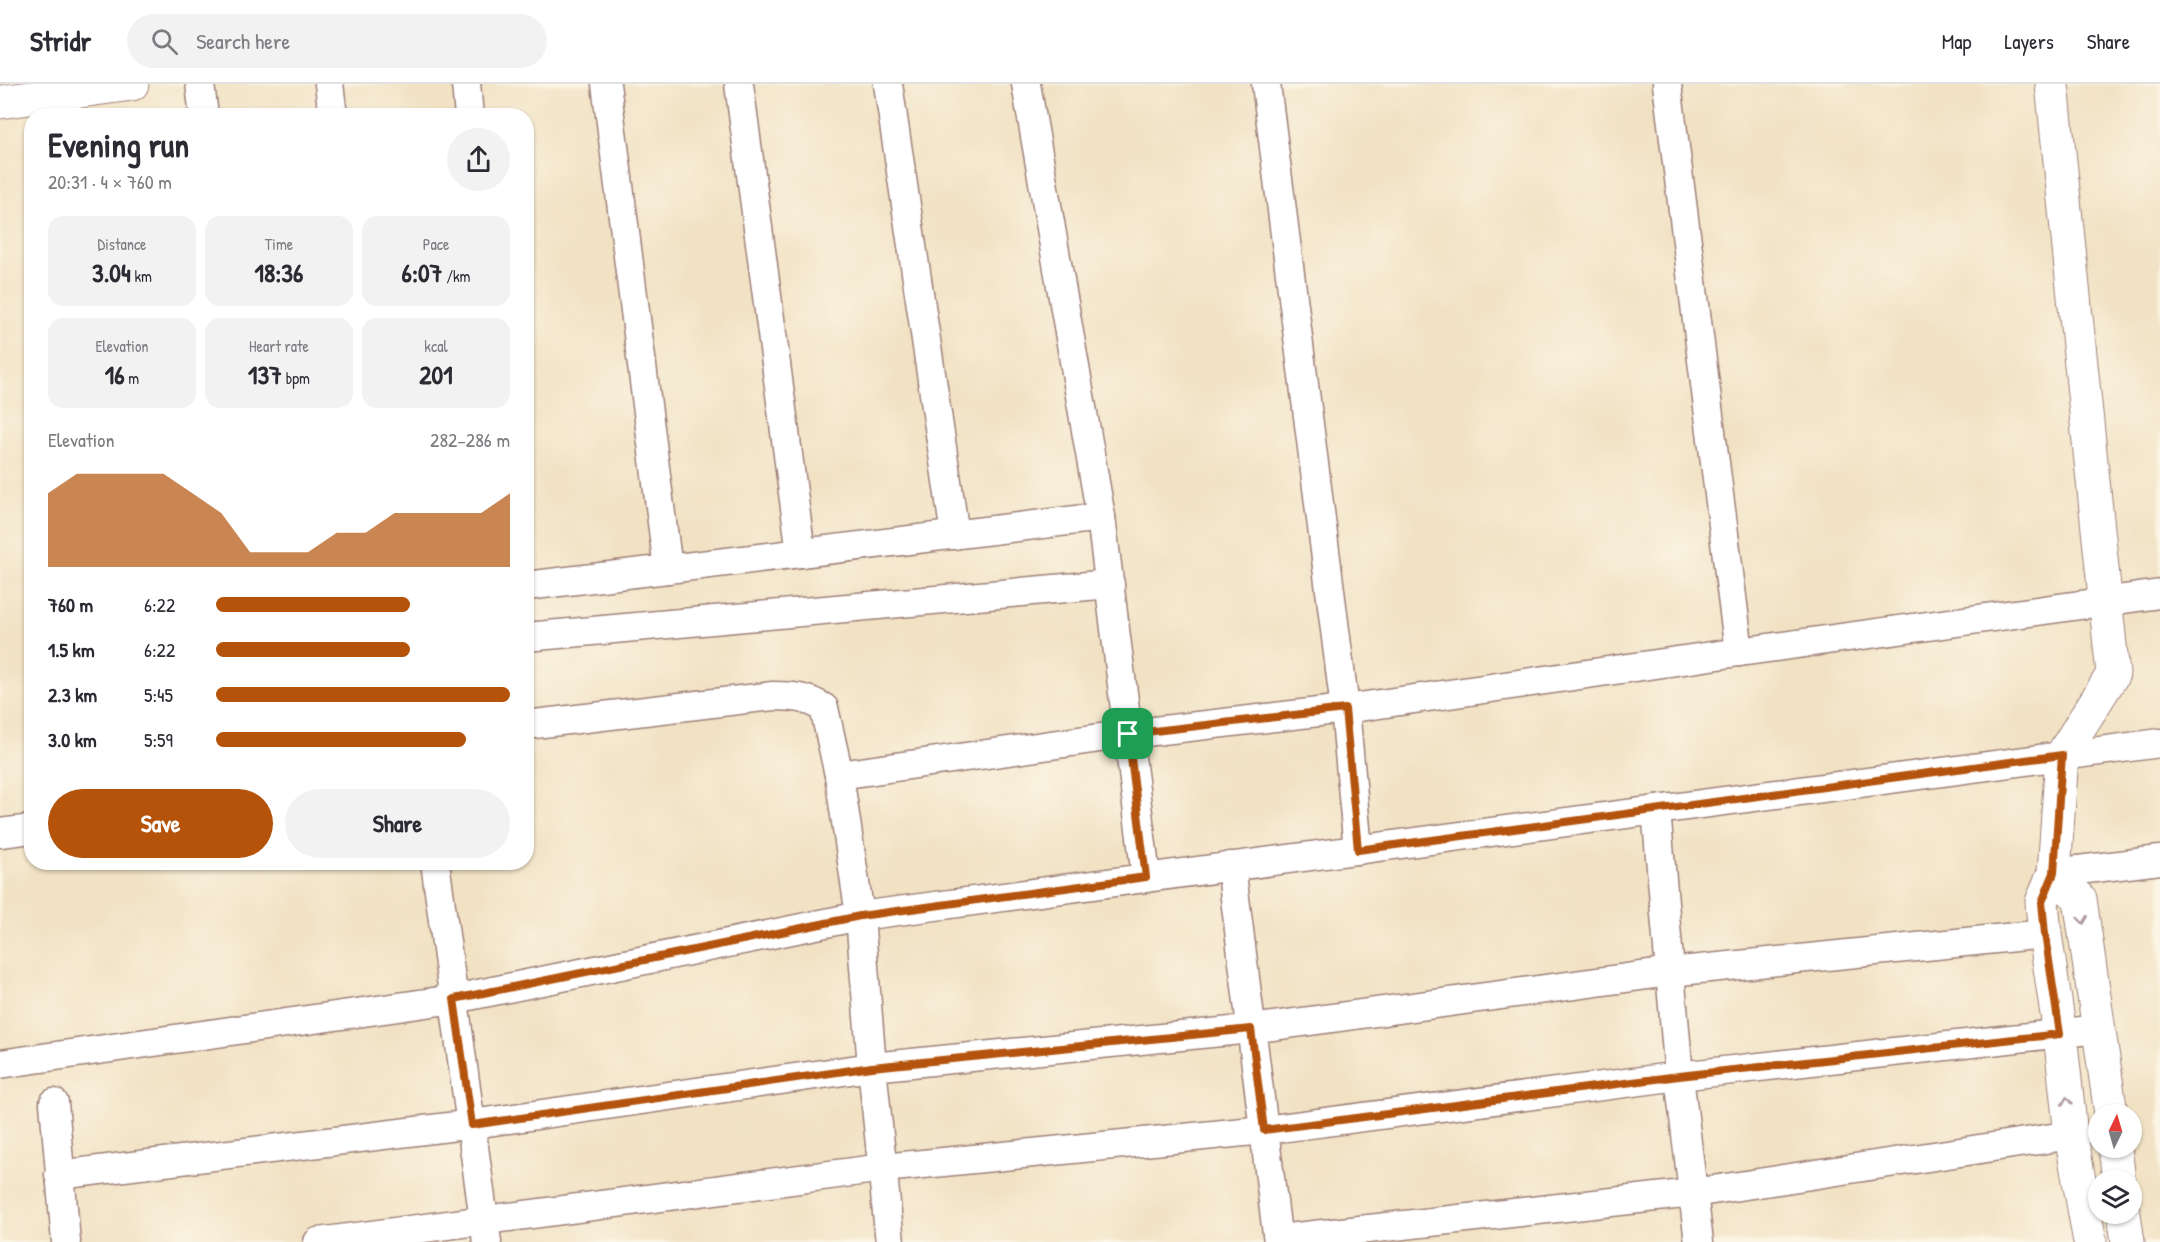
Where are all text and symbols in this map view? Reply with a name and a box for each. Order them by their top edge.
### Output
search box [127,14,547,68]
text: Stridr [30,22,91,60]
icon: search [148,25,181,58]
text: Search here [196,26,290,56]
text: Map [1942,27,1971,56]
text: Layers [2004,27,2054,56]
text: Share [2087,27,2130,56]
text: Evening run [48,123,189,167]
button: share [447,128,510,191]
text: 20:31 · 4 × 760 m [48,168,172,195]
text: Distance [98,233,146,255]
text: Time [265,233,293,255]
text: Pace [423,233,449,255]
text: 3.04 [92,255,131,290]
text: 18:36 [255,255,303,290]
text: 6:07 [402,255,442,290]
text: km [131,265,152,287]
text: /km [442,265,470,287]
text: Elevation [95,335,149,357]
text: Heart rate [249,335,309,357]
text: kcal [424,335,448,357]
text: 16 [105,357,125,392]
text: 137 [248,357,282,392]
text: 201 [419,357,453,392]
text: m [125,367,139,389]
text: bpm [282,367,310,389]
text: Elevation [48,426,114,453]
text: 282–286 m [430,426,510,453]
text: 760 m [48,591,93,618]
text: 6:22 [144,591,175,618]
text: 1.5 km [48,636,95,663]
text: 6:22 [144,636,175,663]
text: 2.3 km [48,681,97,708]
text: 5:45 [144,681,173,708]
pin [1102,708,1153,759]
icon: arrive [1111,717,1144,750]
text: 3.0 km [48,726,97,753]
text: 5:59 [144,726,173,753]
button: Save [48,789,273,858]
button: Share [285,789,510,858]
one-way arrow [2076,915,2089,925]
one-way arrow [2061,1097,2074,1106]
north arrow [2088,1104,2142,1158]
map controls [2088,1104,2142,1224]
button: layers [2088,1170,2142,1224]

